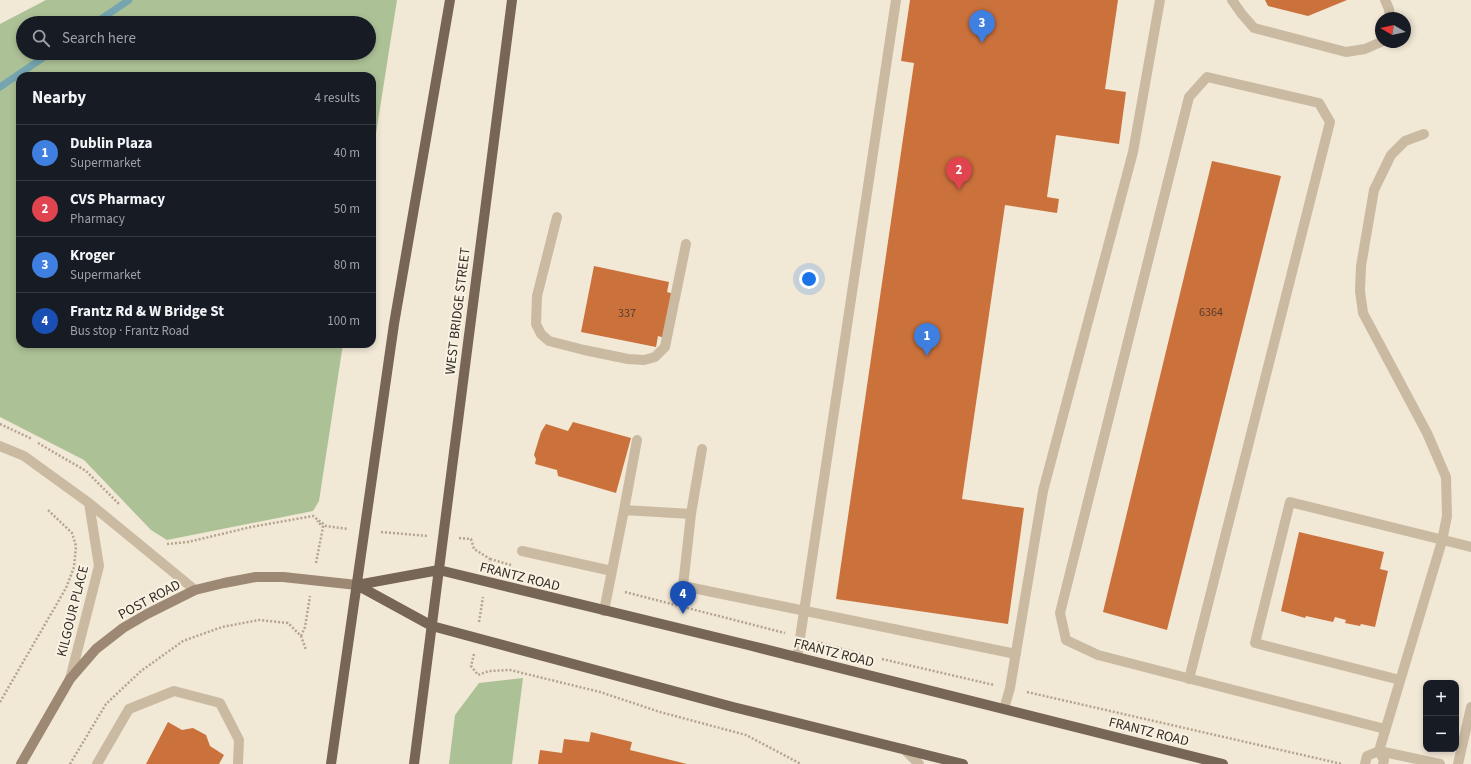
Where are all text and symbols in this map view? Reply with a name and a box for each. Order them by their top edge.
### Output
pin: 3 [969,10,995,43]
north arrow [1375,12,1411,48]
search box [16,16,376,60]
icon: search [30,27,52,49]
text: Search here [62,28,136,49]
text: Nearby [32,86,86,110]
text: 4 results [315,89,360,107]
text: Dublin Plaza [70,133,152,154]
text: 1 [42,144,48,162]
text: 40 m [334,144,360,162]
text: Supermarket [70,154,141,172]
pin: 2 [946,157,972,190]
text: CVS Pharmacy [70,189,165,210]
text: 2 [42,200,48,218]
text: 50 m [334,200,360,218]
text: Pharmacy [70,210,125,228]
text: Kroger [70,245,115,266]
street label: WEST BRIDGE STREET [440,246,476,376]
text: 3 [42,256,48,274]
text: 80 m [334,256,360,274]
text: Supermarket [70,266,141,284]
your location [799,269,819,289]
text: Frantz Rd & W Bridge St [70,301,224,322]
house number: 6364 [1199,304,1223,321]
house number: 337 [618,305,636,322]
text: 4 [42,312,48,330]
text: 100 m [327,312,360,330]
text: Bus stop · Frantz Road [70,322,189,340]
pin: 1 [914,323,940,356]
street label: FRANTZ ROAD [478,557,562,597]
street label: KILGOUR PLACE [52,563,94,659]
street label: POST ROAD [115,575,184,625]
pin: 4 [670,581,696,614]
street label: FRANTZ ROAD [792,633,876,673]
map controls [1423,680,1459,752]
button: + [1423,680,1459,716]
street label: FRANTZ ROAD [1107,712,1191,752]
button: − [1423,716,1459,752]

